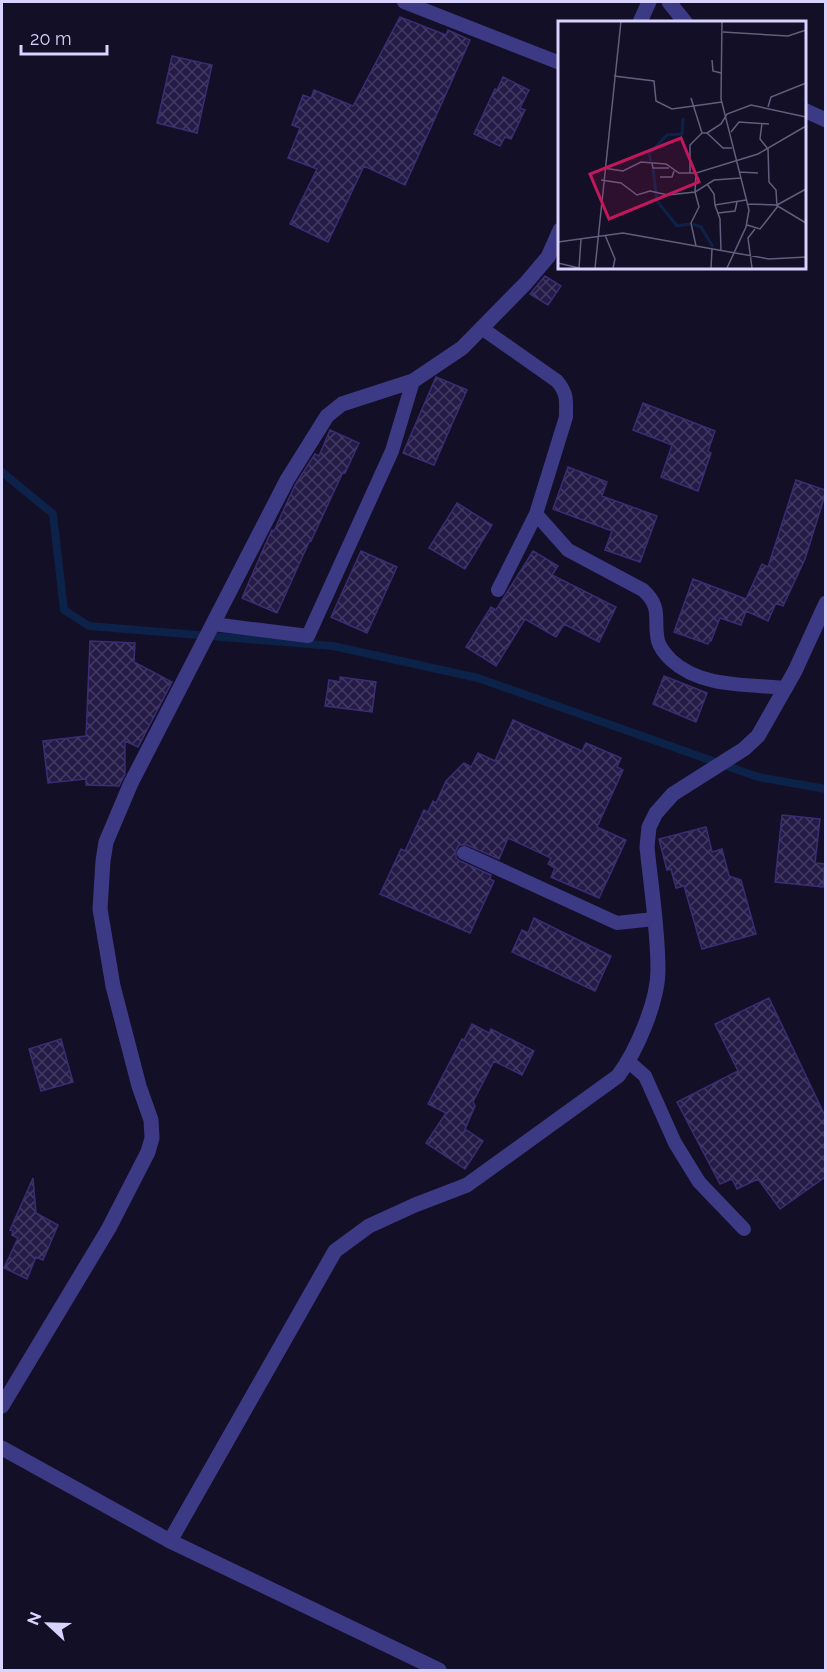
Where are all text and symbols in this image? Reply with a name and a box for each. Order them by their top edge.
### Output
scale bar [21,18,106,56]
inset map [558,21,806,268]
text: 20 m [30,28,72,49]
north arrow [18,1594,78,1654]
text: N [23,1609,46,1628]

